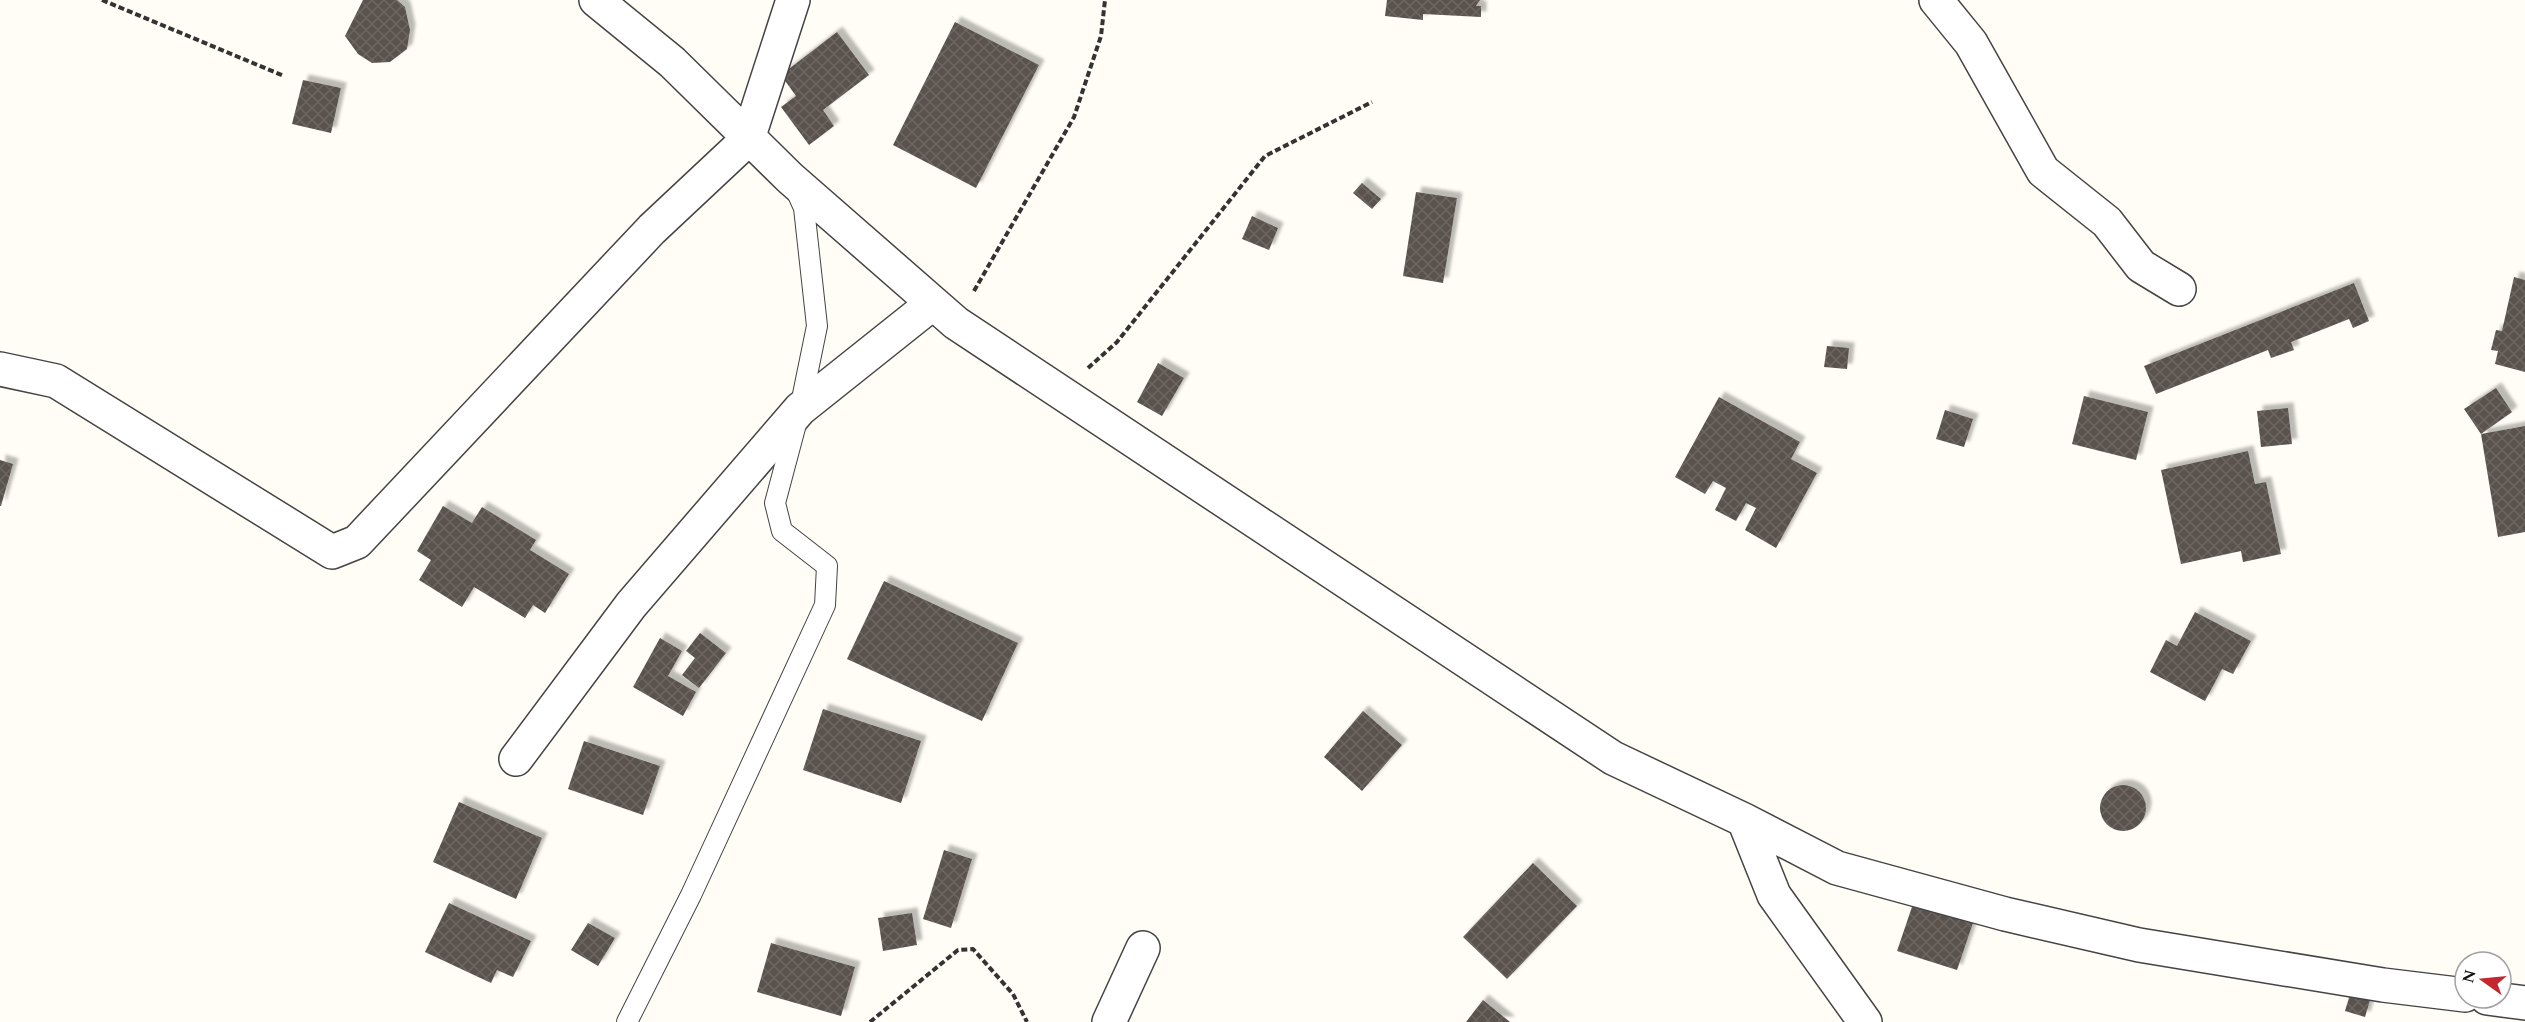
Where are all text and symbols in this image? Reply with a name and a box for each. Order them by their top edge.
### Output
north arrow [2453,950,2513,1010]
text: N [2456,967,2483,986]

